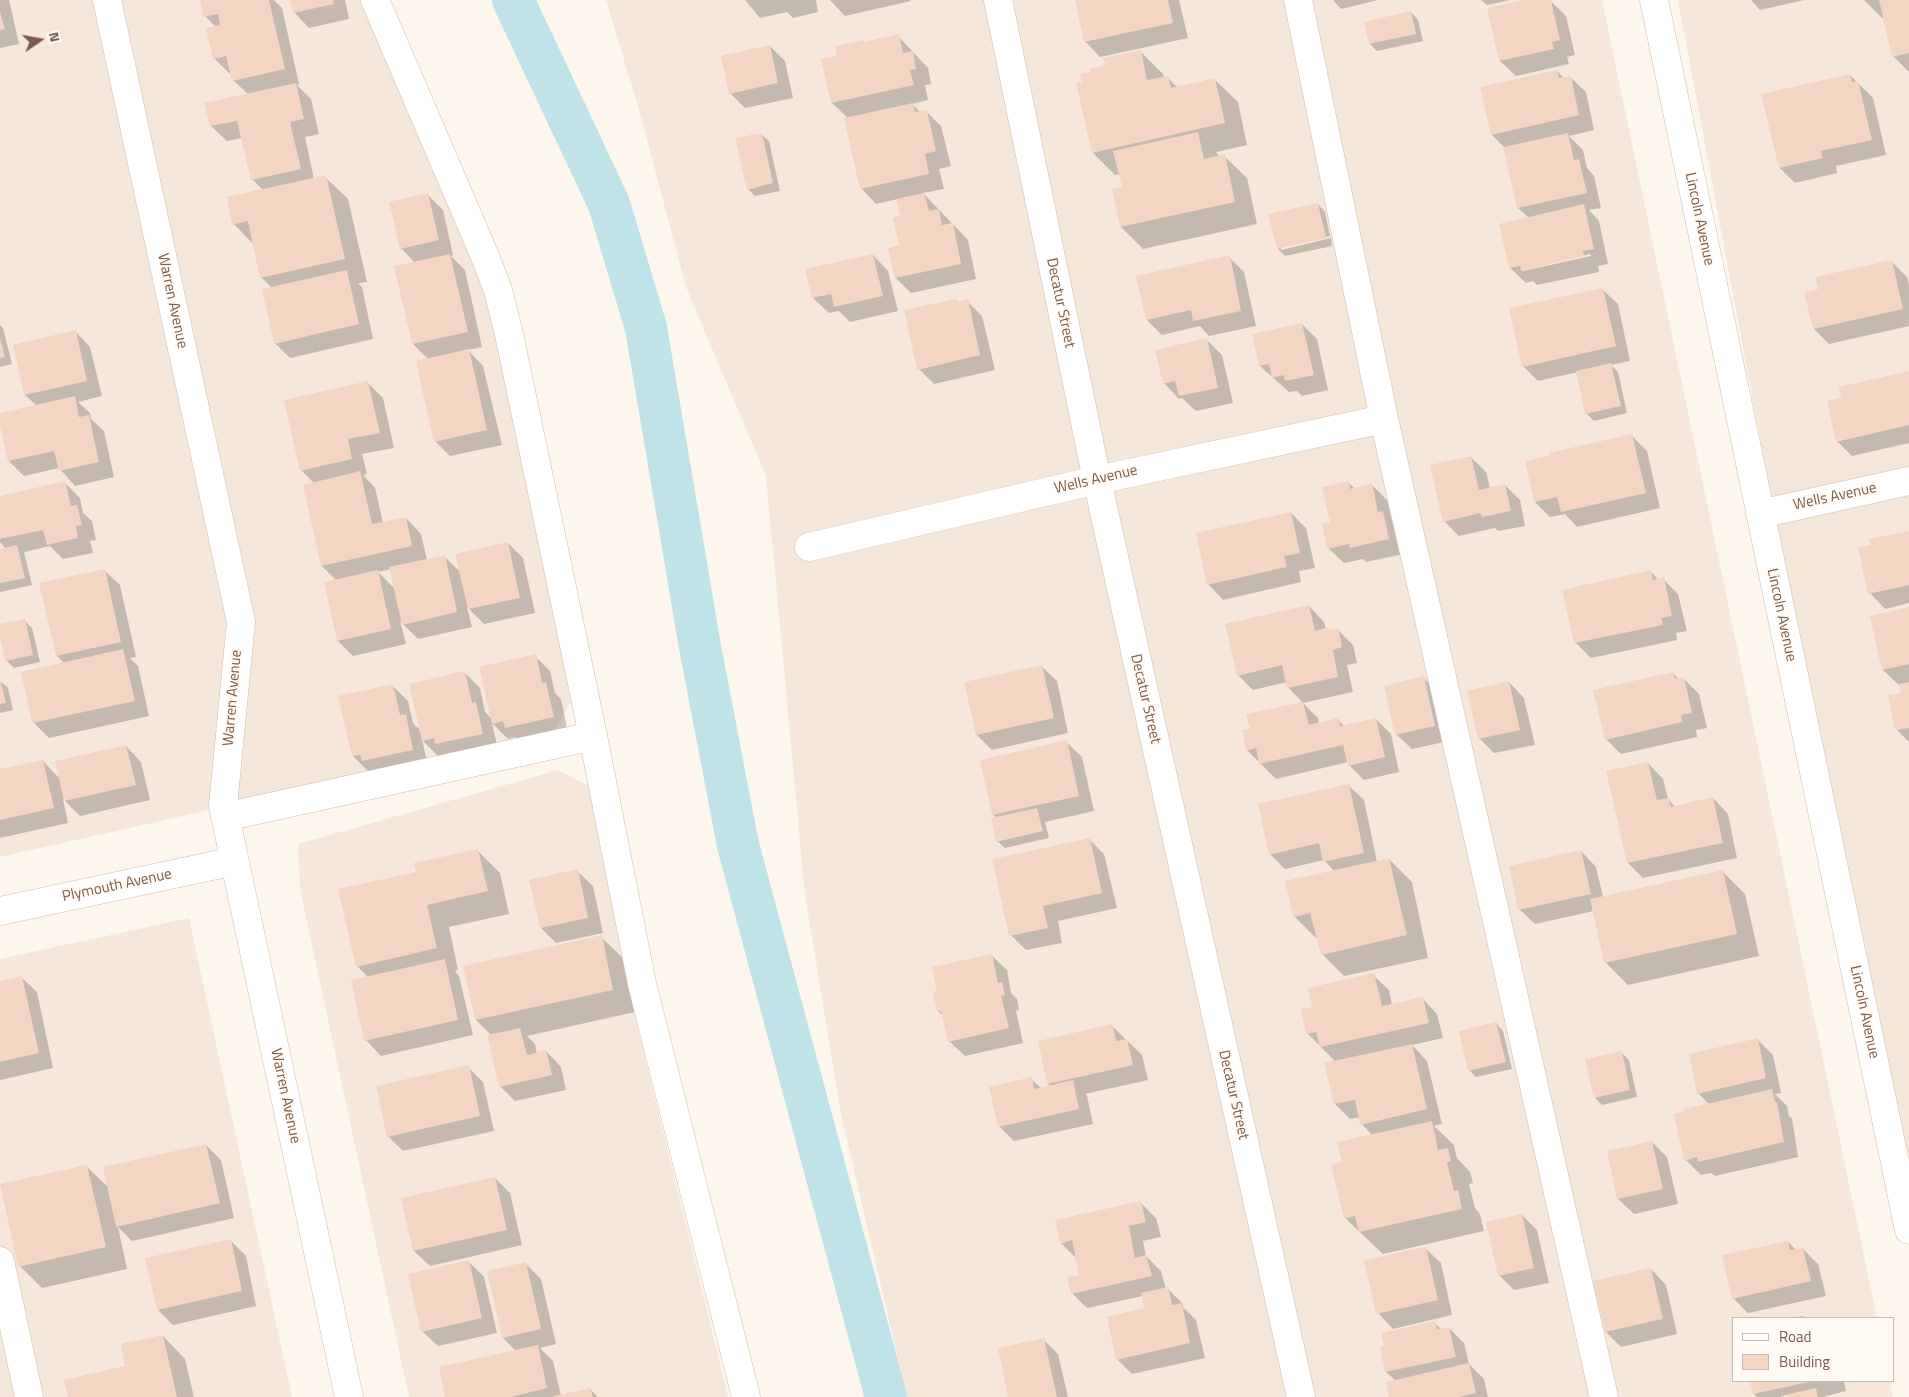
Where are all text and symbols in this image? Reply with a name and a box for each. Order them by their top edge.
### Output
north arrow [15,15,65,65]
text: N [44,30,66,44]
street label: Lincoln Avenue [1680,171,1718,267]
street label: Warren Avenue [153,252,191,350]
street label: Decatur Street [1042,256,1078,350]
street label: Wells Avenue [1053,462,1139,498]
street label: Wells Avenue [1792,479,1878,515]
street label: Lincoln Avenue [1762,567,1800,663]
street label: Warren Avenue [220,649,246,747]
street label: Decatur Street [1126,652,1164,746]
street label: Plymouth Avenue [61,866,173,906]
street label: Lincoln Avenue [1845,964,1883,1060]
street label: Warren Avenue [266,1047,304,1145]
street label: Decatur Street [1214,1048,1252,1142]
legend [1732,1317,1894,1382]
text: Road [1779,1325,1811,1348]
text: Building [1779,1350,1830,1373]

